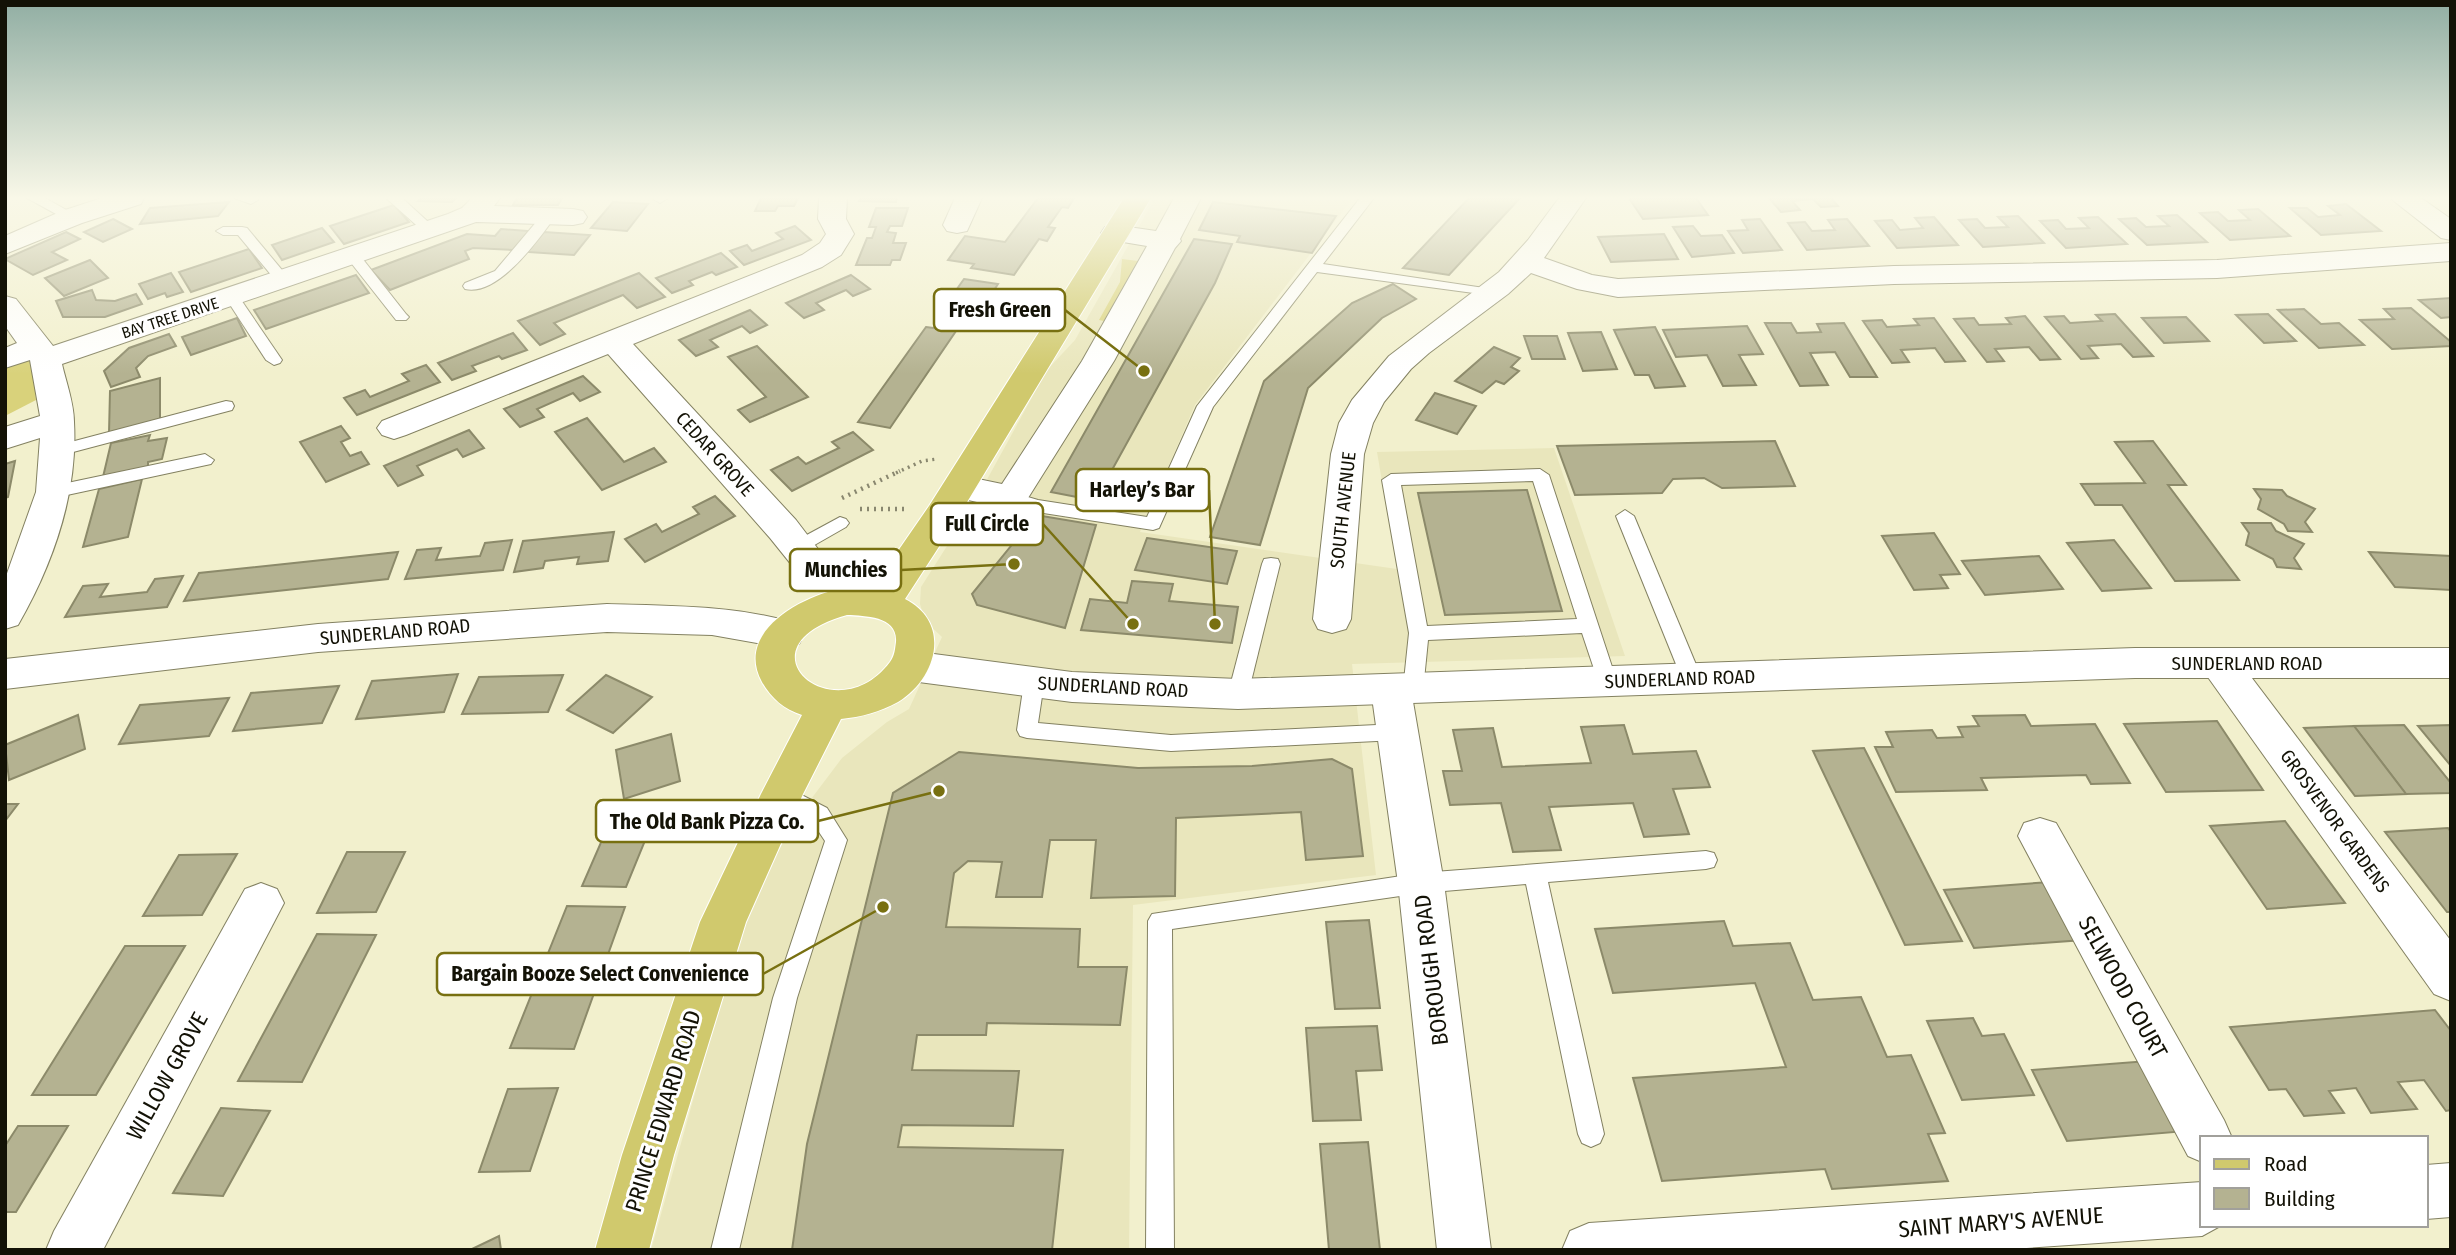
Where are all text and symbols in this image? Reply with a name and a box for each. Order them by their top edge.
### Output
callout: Fresh Green [934,289,1065,331]
street label: BAY TREE DRIVE [119,293,221,343]
text: Fresh Green [949,297,1051,323]
street label: CEDAR GROVE [671,407,759,501]
street label: SOUTH AVENUE [1325,450,1361,569]
callout: Harley’s Bar [1076,469,1209,511]
text: Harley’s Bar [1090,477,1195,503]
callout: Full Circle [931,503,1043,545]
text: Full Circle [945,511,1029,537]
callout: Munchies [790,549,901,591]
text: Munchies [805,557,887,583]
street label: SUNDERLAND ROAD [319,614,471,650]
street label: SUNDERLAND ROAD [2172,652,2322,675]
street label: SUNDERLAND ROAD [1604,665,1756,693]
street label: SUNDERLAND ROAD [1037,672,1189,702]
street label: GROSVENOR GARDENS [2275,745,2395,897]
callout: The Old Bank Pizza Co. [596,800,818,842]
text: The Old Bank Pizza Co. [610,809,804,835]
street label: BOROUGH ROAD [1408,893,1454,1047]
street label: SELWOOD COURT [2072,911,2174,1063]
callout: Bargain Booze Select Convenience [437,953,763,995]
text: Bargain Booze Select Convenience [451,961,749,987]
street label: WILLOW GROVE [120,1007,214,1145]
street label: PRINCE EDWARD ROAD [619,1007,707,1215]
legend [2200,1136,2428,1227]
text: Road [2264,1151,2308,1177]
text: Building [2264,1186,2335,1212]
street label: SAINT MARY'S AVENUE [1898,1201,2104,1243]

